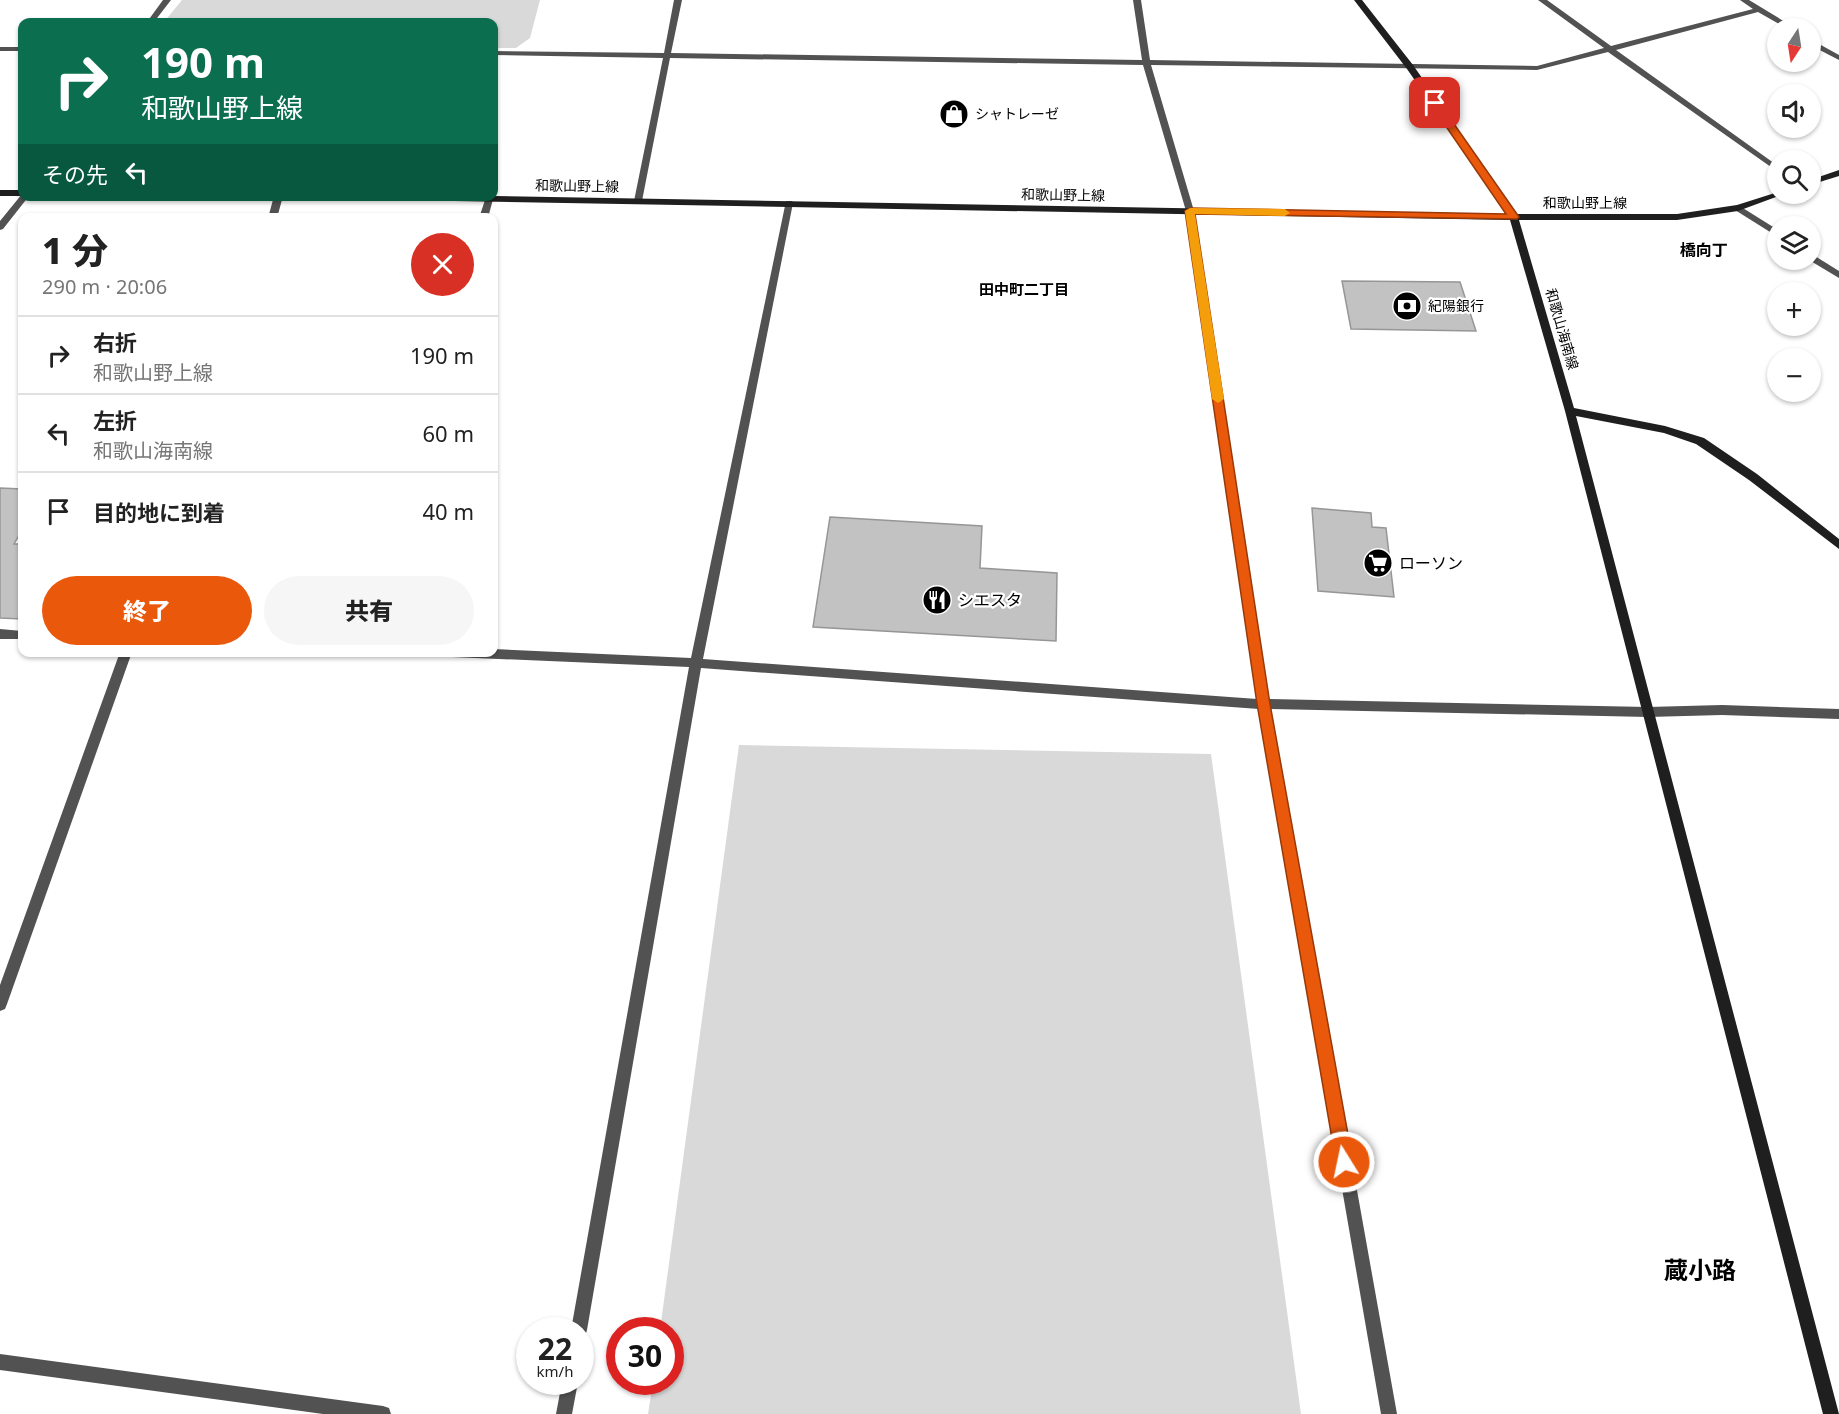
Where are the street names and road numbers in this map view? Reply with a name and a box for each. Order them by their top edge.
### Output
street label: 和歌山野上線 [535,175,619,196]
street label: 和歌山野上線 [1021,184,1105,205]
street label: 和歌山野上線 [1543,193,1627,212]
street label: 和歌山海南線 [1542,286,1583,372]

